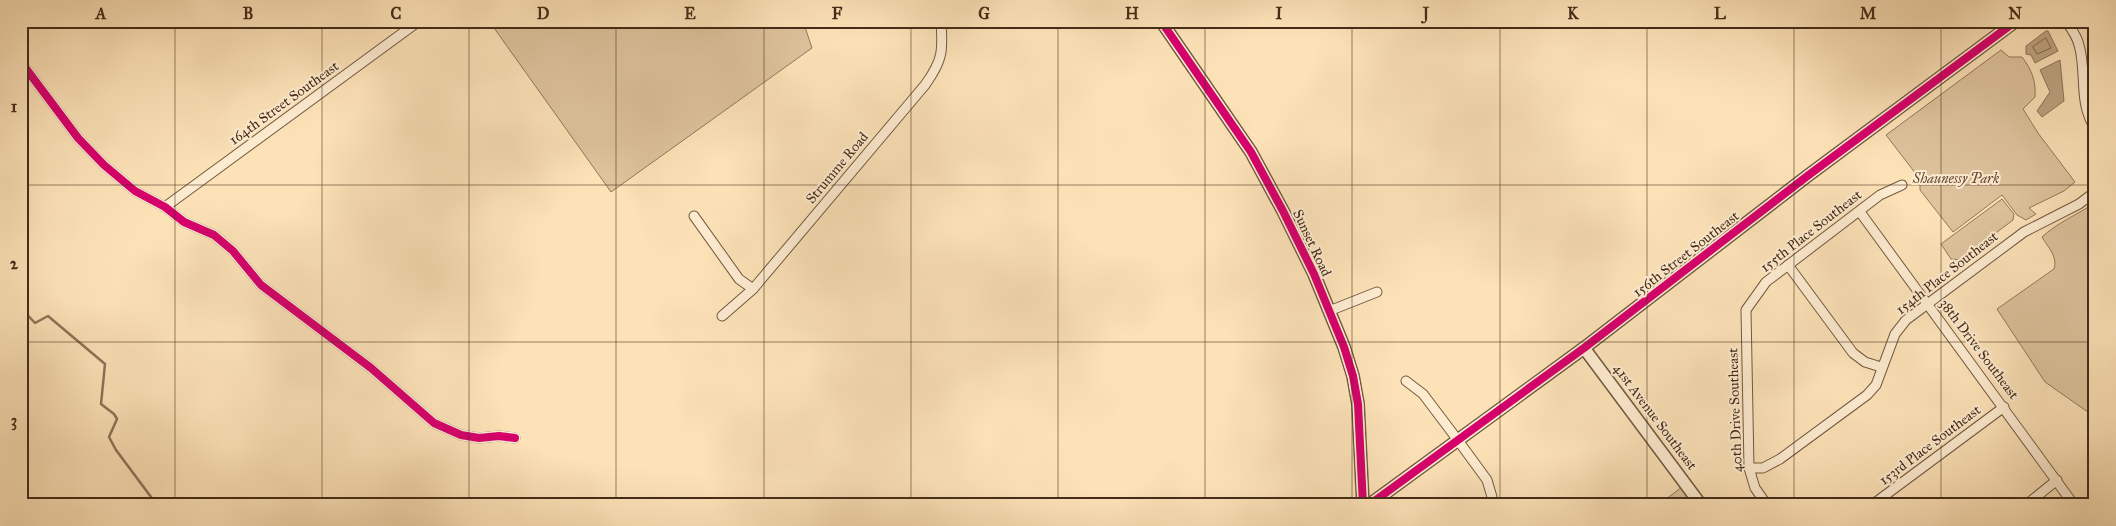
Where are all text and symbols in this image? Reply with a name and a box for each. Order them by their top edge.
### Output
text: A [95,4,107,23]
text: B [243,4,253,23]
text: C [391,4,402,23]
text: D [537,4,550,23]
text: E [684,4,696,23]
text: F [832,4,843,23]
text: G [978,4,990,23]
text: H [1125,4,1139,23]
text: I [1276,4,1283,23]
text: J [1421,4,1430,24]
text: K [1567,4,1579,23]
text: L [1714,4,1726,23]
text: M [1860,4,1877,23]
text: N [2008,4,2022,23]
street label: 164th Street Southeast [226,58,342,148]
text: 1 [11,97,18,116]
street label: Strumme Road [802,129,872,207]
park label: Shaunessy Park [1912,170,2000,187]
street label: 155th Place Southeast [1757,186,1865,276]
street label: Sunset Road [1289,207,1335,279]
street label: 156th Street Southeast [1630,207,1742,301]
street label: 154th Place Southeast [1893,228,2001,318]
text: 2 [10,254,19,273]
street label: 38th Drive Southeast [1936,295,2022,403]
street label: 40th Drive Southeast [1724,348,1746,472]
street label: 41st Avenue Southeast [1610,361,1701,474]
street label: 153rd Place Southeast [1876,401,1984,489]
text: 3 [11,411,17,431]

